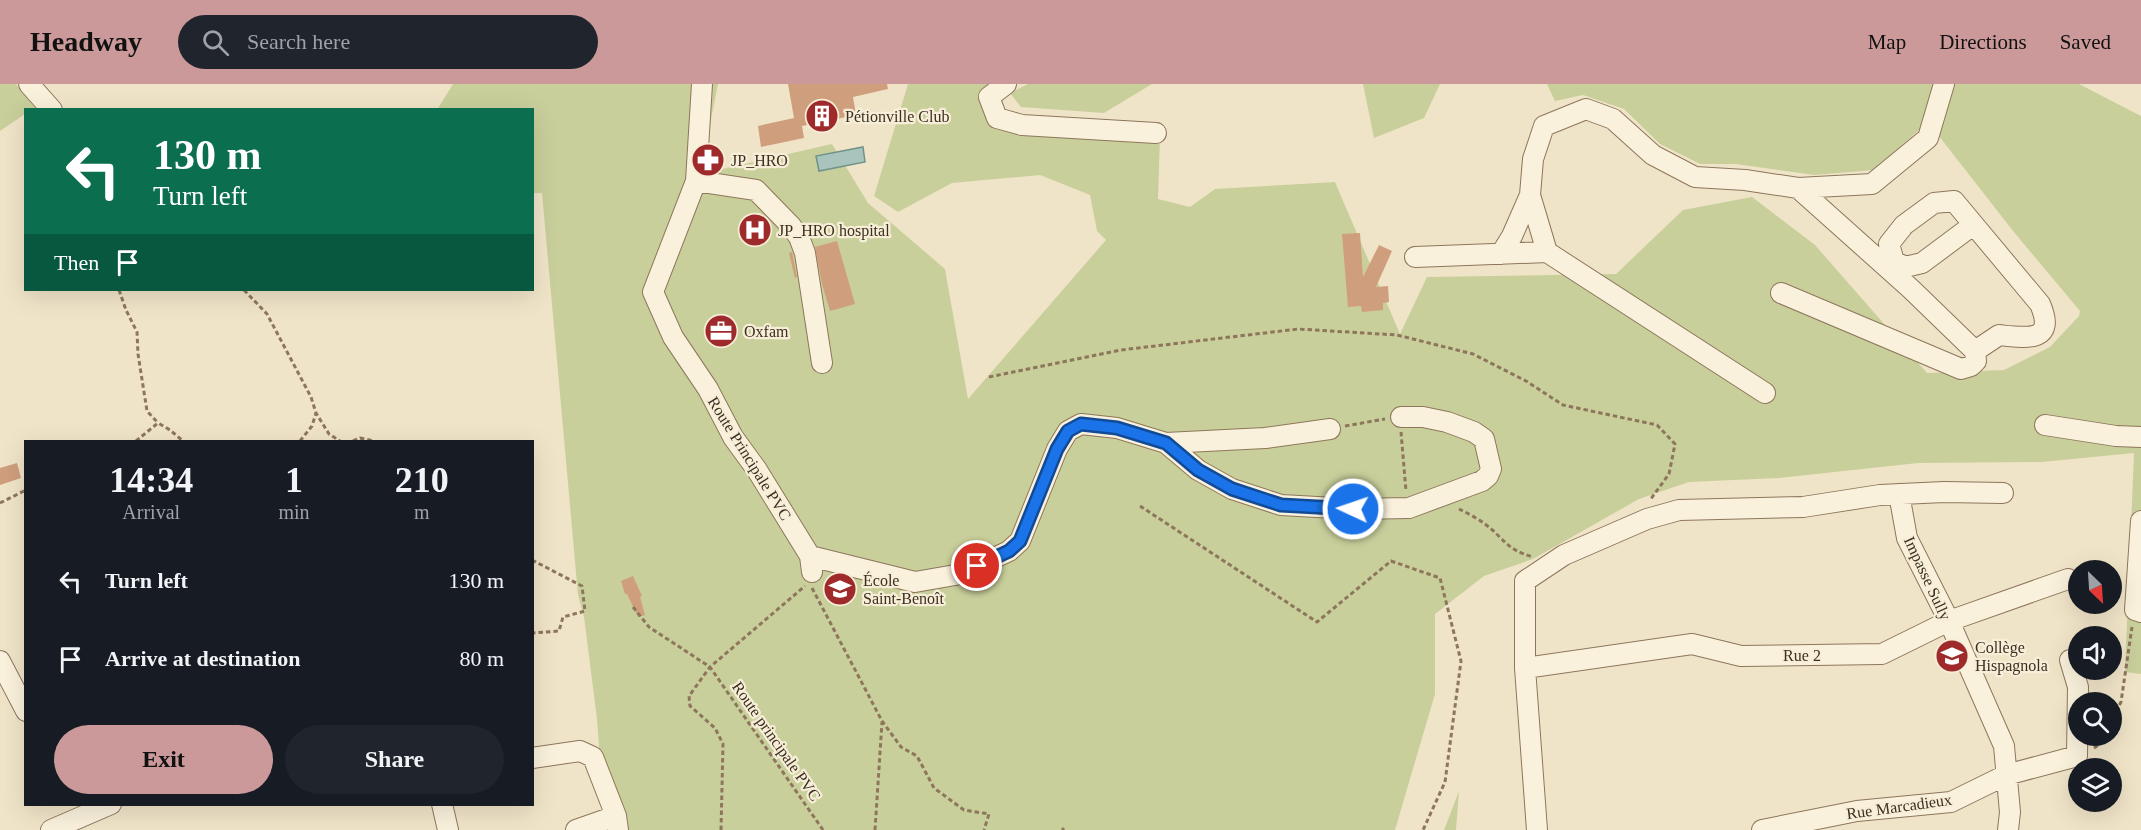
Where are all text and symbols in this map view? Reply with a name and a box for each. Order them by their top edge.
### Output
search box [178,15,598,69]
text: Headway [30,26,142,57]
icon: search [199,26,232,59]
text: Search here [247,29,350,54]
text: Map [1868,30,1906,54]
text: Directions [1939,30,2027,54]
text: Saved [2060,30,2111,54]
building icon: Pétionville Club [804,98,840,134]
place label: Pétionville Club [845,108,949,125]
icon: left [54,132,132,210]
text: 130 m [153,132,262,178]
pharmacy icon: JP_HRO [690,142,726,178]
place label: JP_HRO [731,152,788,169]
text: Turn left [153,181,247,211]
hospital icon: JP_HRO hospital [737,212,773,248]
place label: JP_HRO hospital [778,222,890,240]
icon: arrive [111,246,144,279]
text: Then [54,250,99,275]
office icon: Oxfam [703,313,739,349]
place label: Oxfam [744,323,789,340]
street label: Route Principale PVC [704,393,794,524]
text: 14:34 [109,460,193,500]
text: 1 [285,460,303,500]
text: 210 [395,460,449,500]
position arrow [1321,477,1385,541]
text: Arrival [122,501,180,523]
text: min [278,501,310,523]
text: m [414,501,430,523]
street label: Impasse Sully [1900,534,1954,623]
pin [951,540,1002,591]
icon: arrive [960,549,993,582]
north arrow [2068,560,2122,614]
map controls [2068,560,2122,812]
icon: left [54,565,87,598]
text: Turn left [105,568,188,593]
text: 130 m [448,568,504,593]
school or university icon: École Saint-Benoît [822,571,858,607]
place label: École Saint-Benoît [863,571,944,607]
button: sound [2068,626,2122,680]
school or university icon: Collège Hispagnola [1934,638,1970,674]
place label: Collège Hispagnola [1975,639,2048,675]
icon: arrive [54,643,87,676]
text: Arrive at destination [105,646,301,671]
text: 80 m [459,646,504,671]
street label: Rue 2 [1783,647,1821,664]
street label: Route principale PVC [728,679,824,805]
button: search [2068,692,2122,746]
button: Exit [54,725,273,794]
button: Share [285,725,504,794]
button: layers [2068,758,2122,812]
street label: Rue Marcadieux [1845,791,1953,822]

